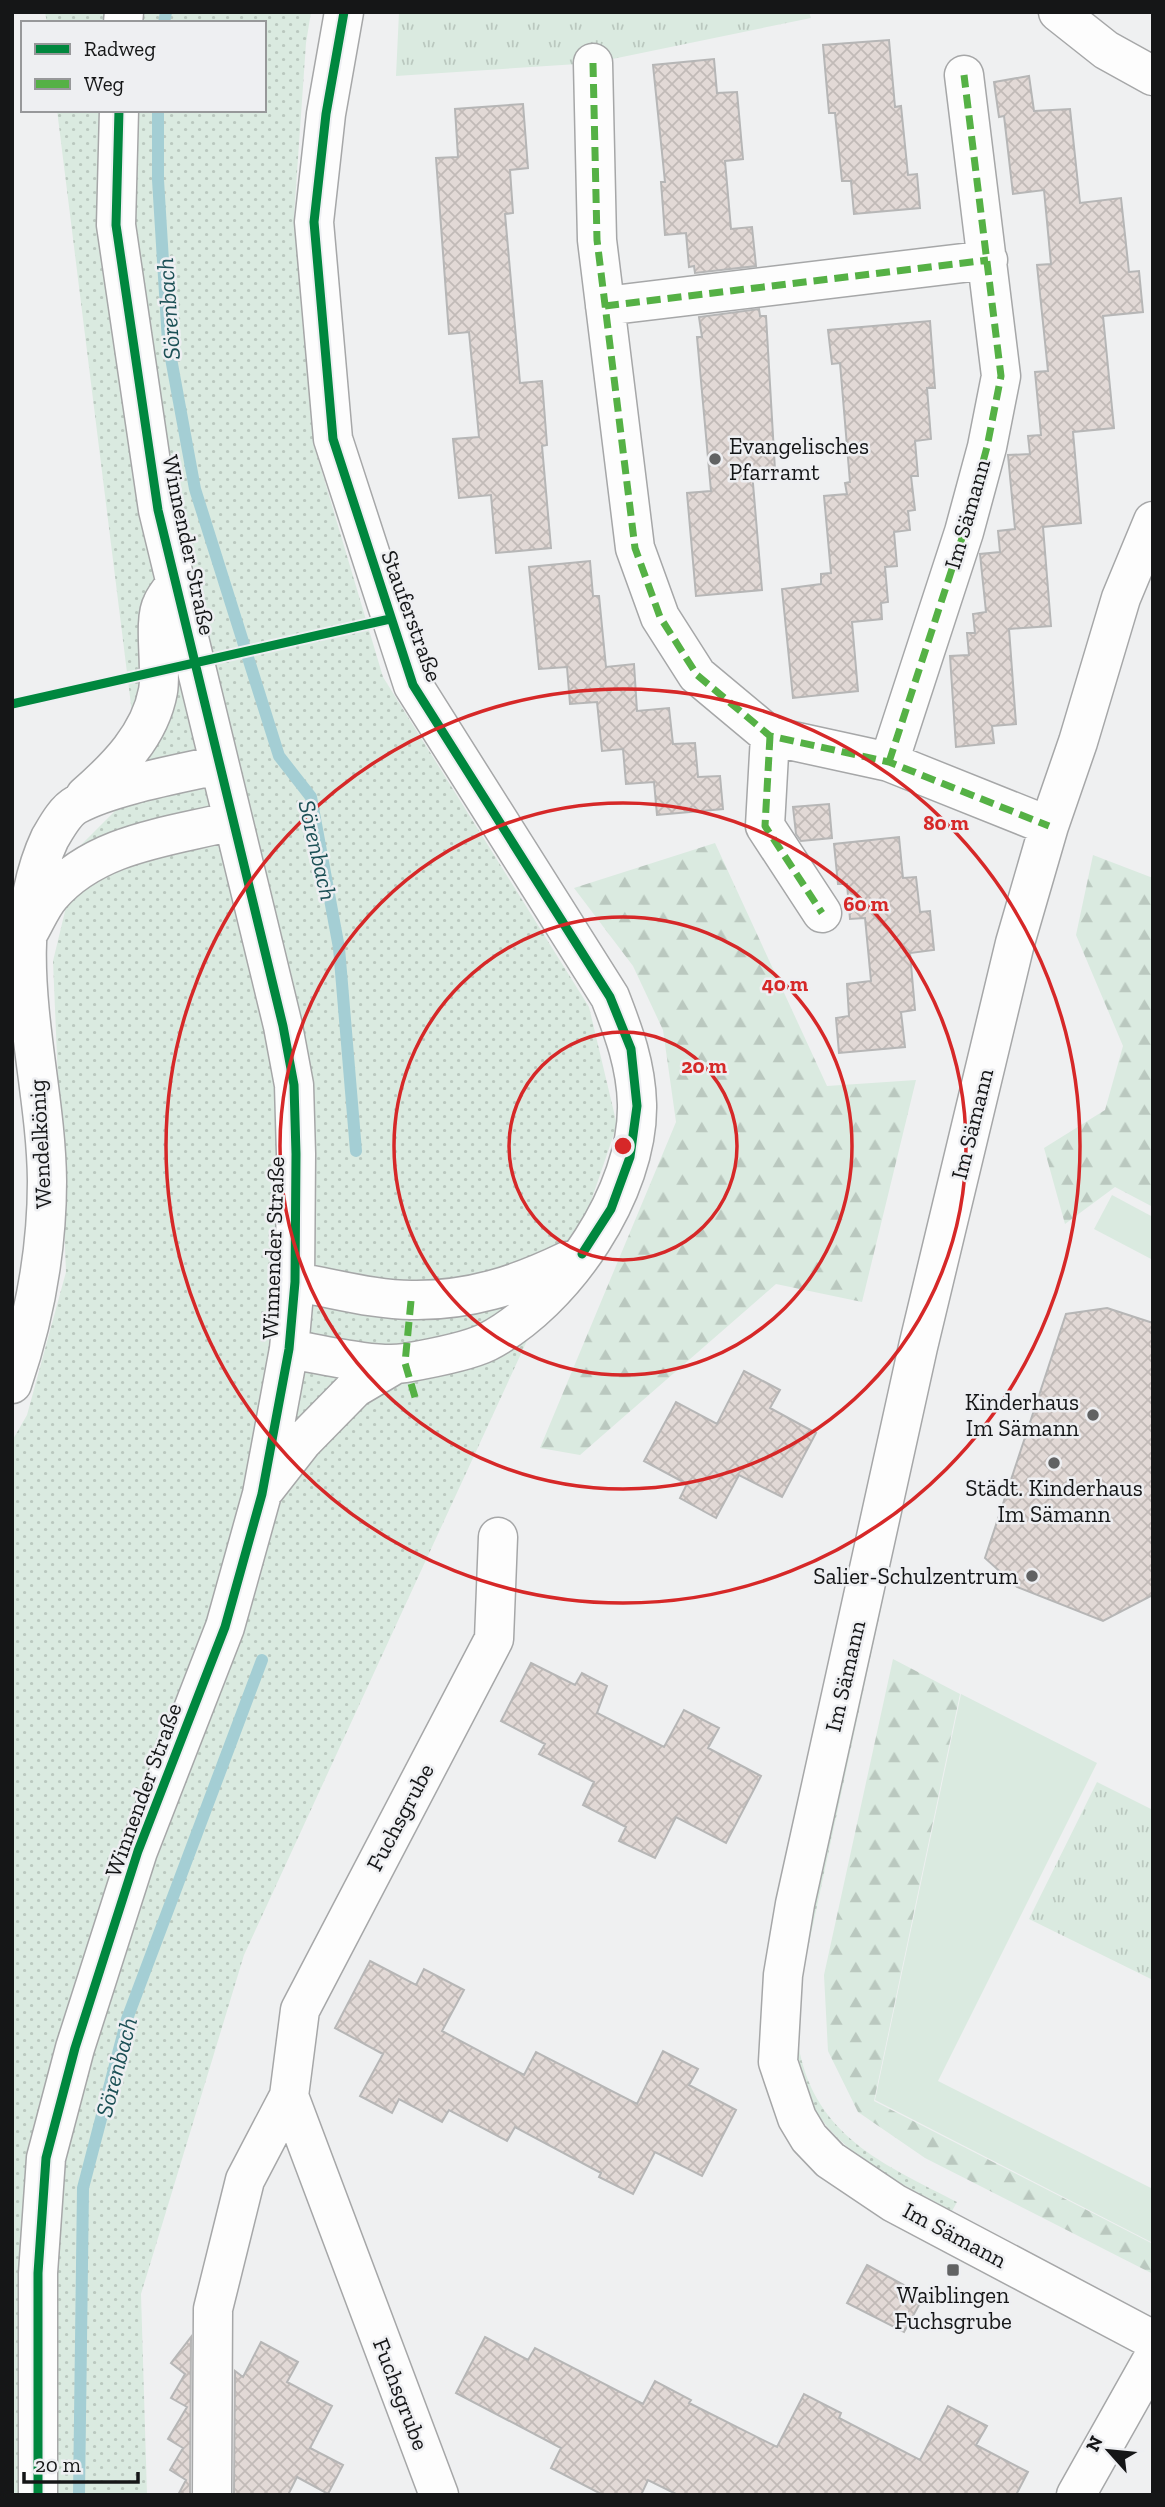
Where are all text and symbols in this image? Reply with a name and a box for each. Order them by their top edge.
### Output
legend [21,21,266,112]
text: Radweg [84,36,156,61]
text: Weg [84,71,125,96]
water label: Sörenbach [150,257,186,361]
place label: Evangelisches Pfarramt [729,432,869,486]
marker: Evangelisches Pfarramt [707,451,723,467]
street label: Winnender Straße [156,452,222,638]
street label: Im Sämann [938,456,996,572]
street label: Stauferstraße [375,547,449,685]
water label: Sörenbach [292,797,344,903]
text: 80 m [923,810,969,835]
text: 60 m [843,891,889,916]
text: 40 m [762,971,809,996]
text: 20 m [681,1053,727,1078]
street label: Im Sämann [945,1066,999,1182]
street label: Wendelkönig [23,1078,57,1209]
centre of rings [611,1134,635,1158]
street label: Winnender Straße [256,1156,290,1340]
place label: Kinderhaus Im Sämann [965,1388,1079,1442]
marker: Kinderhaus Im Sämann [1085,1407,1101,1423]
marker: Städt. Kinderhaus Im Sämann [1046,1455,1062,1471]
place label: Städt. Kinderhaus Im Sämann [965,1474,1143,1528]
place label: Salier-Schulzentrum [813,1562,1018,1590]
marker: Salier-Schulzentrum [1024,1568,1040,1584]
street label: Im Sämann [819,1618,871,1734]
street label: Winnender Straße [99,1699,187,1881]
street label: Fuchsgrube [360,1759,440,1875]
water label: Sörenbach [89,2014,143,2120]
street label: Im Sämann [898,2196,1012,2274]
marker: Waiblingen Fuchsgrube [945,2262,961,2278]
place label: Waiblingen Fuchsgrube [894,2281,1012,2335]
street label: Fuchsgrube [367,2334,435,2454]
north arrow [1074,2416,1144,2486]
text: N [1081,2432,1108,2455]
scale bar [24,2440,138,2484]
text: 20 m [35,2452,81,2477]

